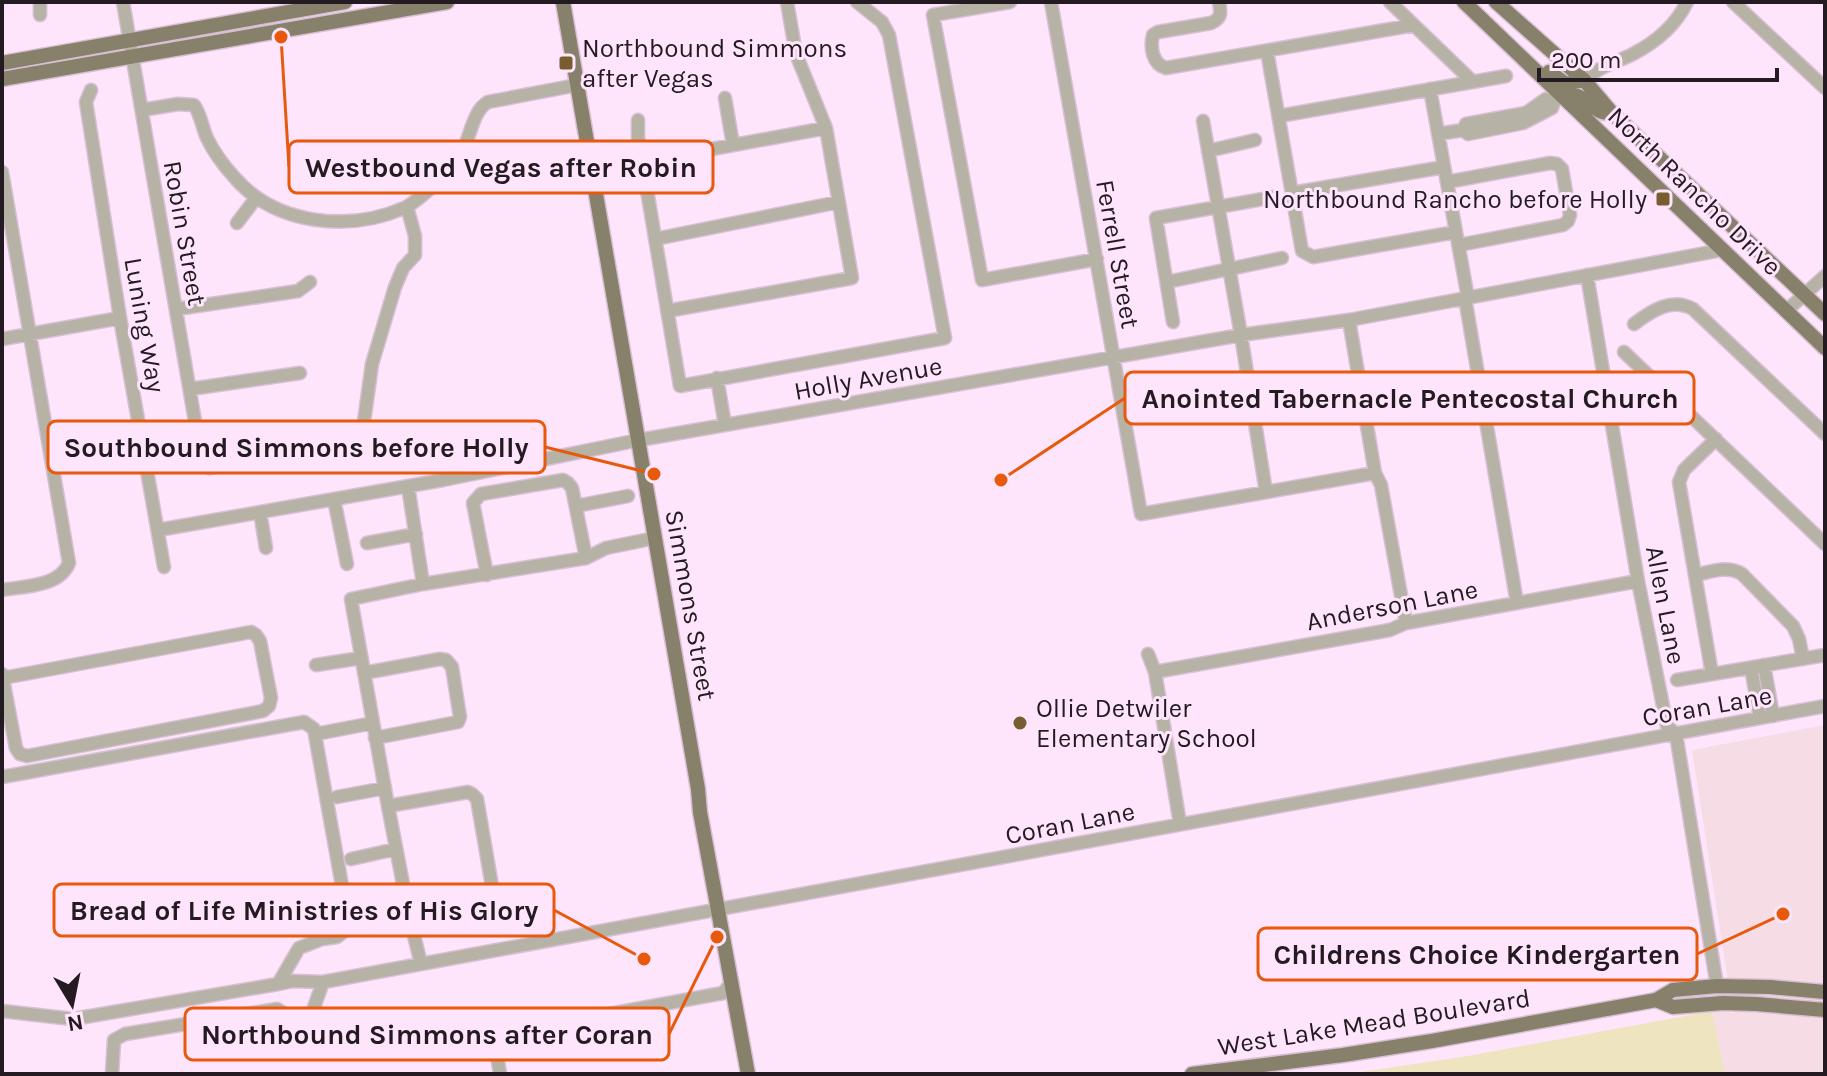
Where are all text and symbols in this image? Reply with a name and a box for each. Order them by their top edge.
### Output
scale bar [1539,32,1777,82]
place label: Northbound Simmons after Vegas [582,33,847,94]
text: 200 m [1551,46,1622,74]
marker: Northbound Simmons after Vegas [557,54,575,72]
street label: North Rancho Drive [1601,101,1788,282]
callout: Westbound Vegas after Robin [289,141,713,193]
text: Westbound Vegas after Robin [305,151,697,184]
street label: Robin Street [157,158,213,308]
street label: Ferrell Street [1089,177,1146,331]
place label: Northbound Rancho before Holly [1263,184,1647,215]
marker: Northbound Rancho before Holly [1654,190,1672,208]
street label: Luning Way [117,255,172,395]
street label: Holly Avenue [792,350,945,407]
callout: Anointed Tabernacle Pentecostal Church [1125,372,1694,424]
text: Anointed Tabernacle Pentecostal Church [1141,382,1679,415]
callout: Southbound Simmons before Holly [48,421,545,473]
text: Southbound Simmons before Holly [63,431,529,464]
street label: Simmons Street [658,507,723,703]
street label: Allen Lane [1639,543,1692,667]
street label: Anderson Lane [1304,574,1480,637]
street label: Coran Lane [1640,680,1774,733]
place label: Ollie Detwiler Elementary School [1036,693,1257,754]
marker: Ollie Detwiler Elementary School [1011,714,1029,732]
street label: Coran Lane [1003,796,1137,851]
callout: Bread of Life Ministries of His Glory [54,884,554,936]
text: Bread of Life Ministries of His Glory [70,894,538,927]
callout: Childrens Choice Kindergarten [1258,928,1697,980]
text: Childrens Choice Kindergarten [1274,938,1680,971]
north arrow [32,964,112,1044]
street label: West Lake Mead Boulevard [1215,982,1533,1063]
callout: Northbound Simmons after Coran [185,1008,669,1060]
text: N [65,1009,85,1037]
text: Northbound Simmons after Coran [201,1018,653,1051]

